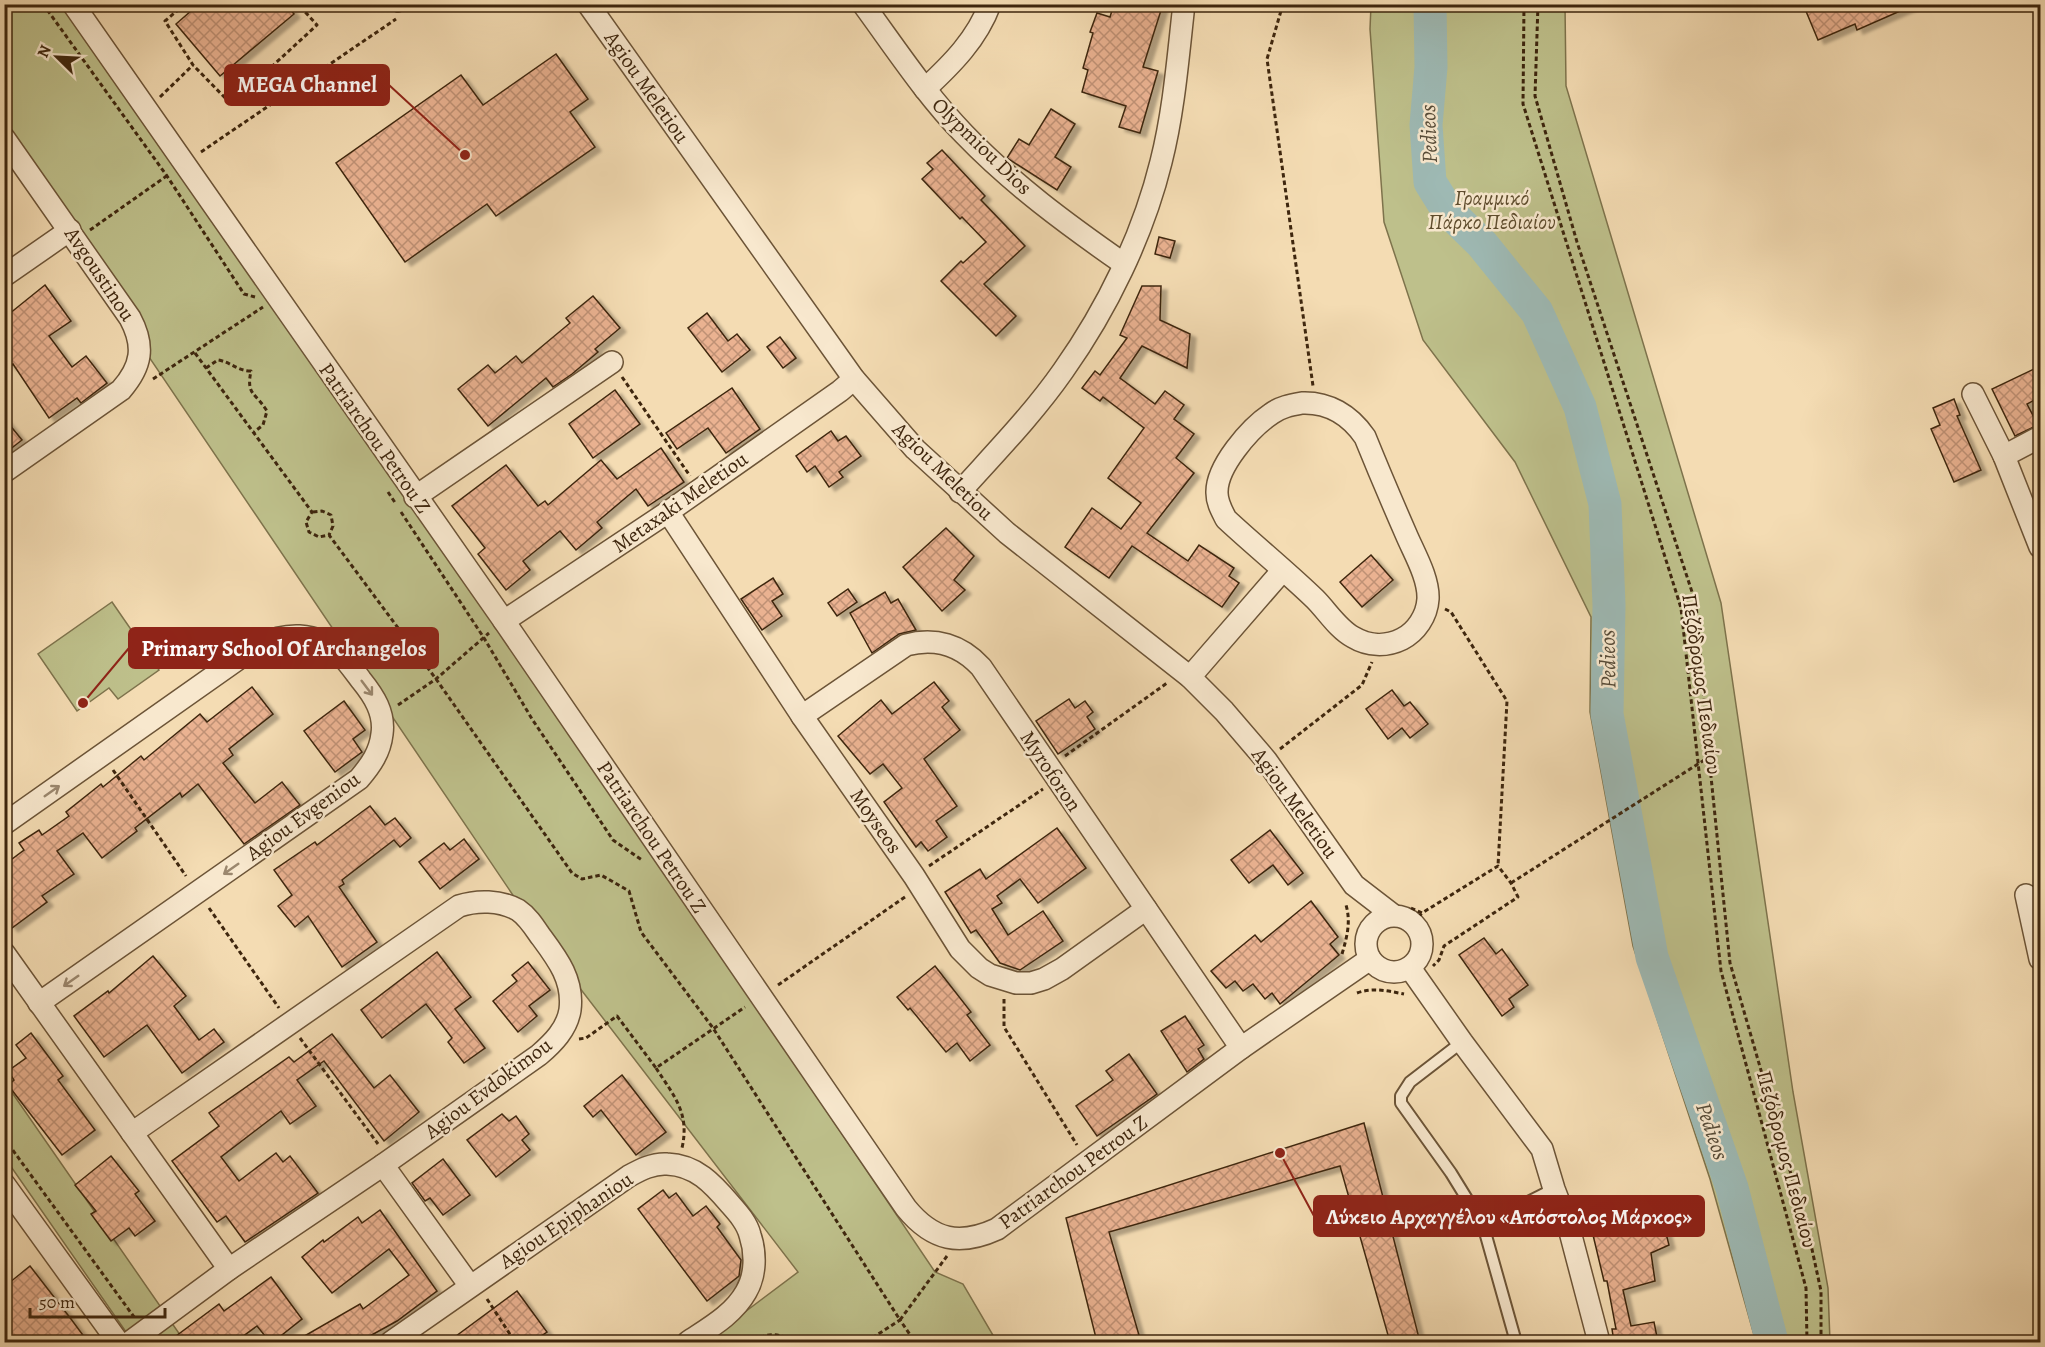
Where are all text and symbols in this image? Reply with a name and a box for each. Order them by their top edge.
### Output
street label: Agiou Meletiou [597,25,696,149]
north arrow [27,27,87,87]
text: N [32,41,57,61]
callout: MEGA Channel [225,65,389,105]
text: MEGA Channel [237,70,377,100]
street label: Olypmiou Dios [926,91,1038,201]
water label: Pedieos [1413,104,1445,164]
park label: Γραμμικό Πάρκο Πεδιαίου [1428,184,1556,236]
street label: Avgoustinou [58,221,142,327]
street label: Patriarchou Petrou Z [312,357,438,519]
street label: Agiou Meletiou [886,415,1000,527]
street label: Metaxaki Meletiou [607,444,754,559]
street label: Πεζόδρομος Πεδιαίου [1675,592,1729,776]
callout: Primary School Of Archangelos [129,628,438,668]
water label: Pedieos [1592,629,1624,689]
text: Primary School Of Archangelos [141,634,427,664]
one-way arrow [361,680,374,696]
street label: Myroforon [1014,725,1088,817]
street label: Agiou Meletiou [1245,741,1345,865]
street label: Patriarchou Petrou Z [591,755,713,919]
street label: Agiou Evgeniou [240,765,366,867]
street label: Moyseos [843,783,909,859]
one-way arrow [44,785,60,797]
one-way arrow [223,863,239,875]
one-way arrow [64,975,80,987]
street label: Agiou Evdokimou [418,1030,558,1146]
street label: Πεζόδρομος Πεδιαίου [1750,1067,1824,1251]
water label: Pedieos [1688,1099,1736,1165]
street label: Patriarchou Petrou Z [993,1108,1153,1236]
street label: Agiou Epiphaniou [493,1165,639,1276]
callout: Λύκειο Αρχαγγέλου «Απόστολος Μάρκος» [1314,1196,1704,1236]
text: Λύκειο Αρχαγγέλου «Απόστολος Μάρκος» [1325,1202,1692,1232]
scale bar [30,1281,165,1319]
text: 50 m [39,1290,75,1314]

